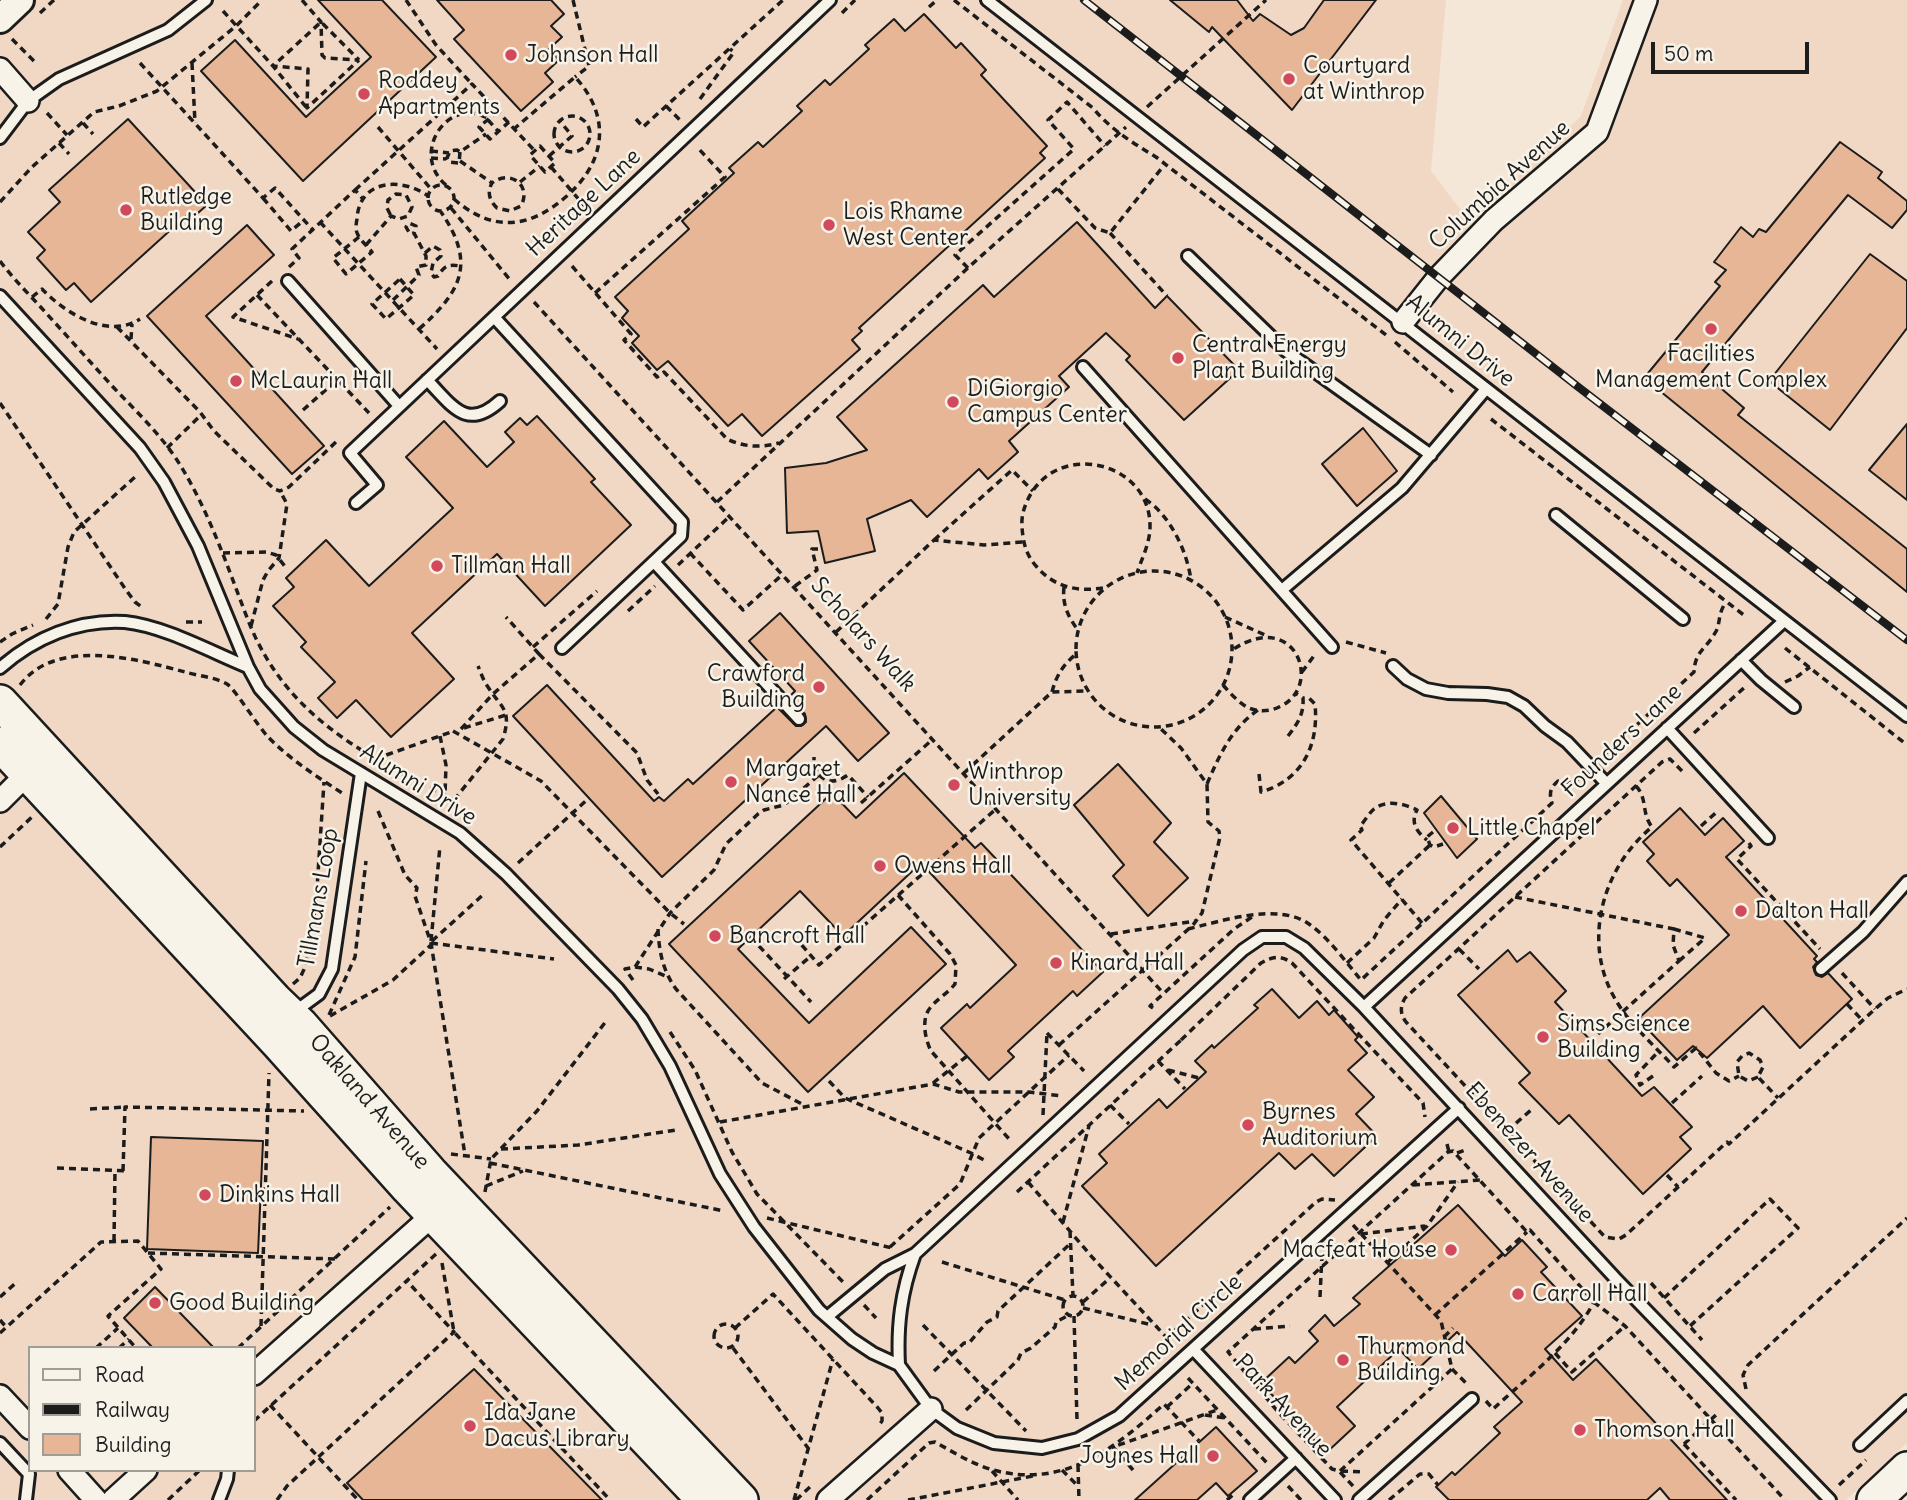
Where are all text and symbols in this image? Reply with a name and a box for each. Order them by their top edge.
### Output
scale bar [1655,28,1812,72]
text: 50 m [1664,40,1713,67]
place label: Johnson Hall [525,41,658,69]
marker: Johnson Hall [503,47,519,63]
place label: Courtyard at Winthrop [1303,52,1425,106]
place label: Roddey Apartments [378,67,500,121]
marker: Courtyard at Winthrop [1281,71,1297,87]
marker: Roddey Apartments [356,86,372,102]
street label: Columbia Avenue [1424,114,1576,256]
street label: Heritage Lane [521,143,647,263]
place label: Rutledge Building [140,183,232,237]
place label: Lois Rhame West Center [843,198,968,252]
marker: Rutledge Building [118,202,134,218]
marker: Lois Rhame West Center [821,217,837,233]
street label: Alumni Drive [1400,289,1520,393]
marker: Facilities Management Complex [1703,321,1719,337]
place label: Central Energy Plant Building [1192,331,1347,385]
place label: Facilities Management Complex [1595,340,1827,394]
marker: Central Energy Plant Building [1170,350,1186,366]
place label: McLaurin Hall [250,367,392,395]
marker: McLaurin Hall [228,373,244,389]
place label: DiGiorgio Campus Center [967,375,1127,429]
marker: DiGiorgio Campus Center [945,394,961,410]
place label: Tillman Hall [451,552,571,580]
marker: Tillman Hall [429,558,445,574]
street label: Scholars Walk [804,572,922,698]
place label: Crawford Building [707,660,805,714]
street label: Founders Lane [1556,678,1688,804]
marker: Crawford Building [811,679,827,695]
street label: Alumni Drive [355,738,481,832]
place label: Margaret Nance Hall [745,755,856,809]
place label: Winthrop University [968,758,1071,812]
marker: Margaret Nance Hall [723,774,739,790]
marker: Winthrop University [946,777,962,793]
place label: Little Chapel [1467,814,1595,842]
marker: Little Chapel [1445,820,1461,836]
street label: Tillmans Loop [293,826,345,970]
place label: Owens Hall [894,852,1011,880]
marker: Owens Hall [872,858,888,874]
place label: Dalton Hall [1755,897,1869,925]
marker: Dalton Hall [1733,903,1749,919]
place label: Bancroft Hall [729,922,865,950]
marker: Bancroft Hall [707,928,723,944]
place label: Kinard Hall [1070,949,1184,977]
marker: Kinard Hall [1048,955,1064,971]
place label: Sims Science Building [1557,1010,1690,1064]
street label: Oakland Avenue [303,1029,435,1175]
marker: Sims Science Building [1535,1029,1551,1045]
street label: Ebenezer Avenue [1459,1077,1599,1229]
place label: Byrnes Auditorium [1262,1098,1378,1152]
marker: Byrnes Auditorium [1240,1117,1256,1133]
place label: Dinkins Hall [219,1181,340,1209]
marker: Dinkins Hall [197,1187,213,1203]
place label: Macfeat House [1282,1236,1437,1264]
marker: Macfeat House [1443,1242,1459,1258]
street label: Memorial Circle [1110,1269,1248,1397]
place label: Carroll Hall [1532,1280,1647,1308]
marker: Carroll Hall [1510,1286,1526,1302]
place label: Good Building [169,1289,314,1317]
marker: Good Building [147,1295,163,1311]
place label: Thurmond Building [1357,1333,1465,1387]
legend [28,1346,256,1472]
street label: Park Avenue [1229,1349,1337,1463]
marker: Thurmond Building [1335,1352,1351,1368]
text: Road [95,1361,144,1388]
text: Railway [95,1396,170,1423]
place label: Ida Jane Dacus Library [484,1399,629,1453]
place label: Thomson Hall [1594,1416,1735,1444]
marker: Ida Jane Dacus Library [462,1418,478,1434]
marker: Thomson Hall [1572,1422,1588,1438]
text: Building [95,1431,171,1458]
place label: Joynes Hall [1080,1442,1199,1470]
marker: Joynes Hall [1205,1448,1221,1464]

